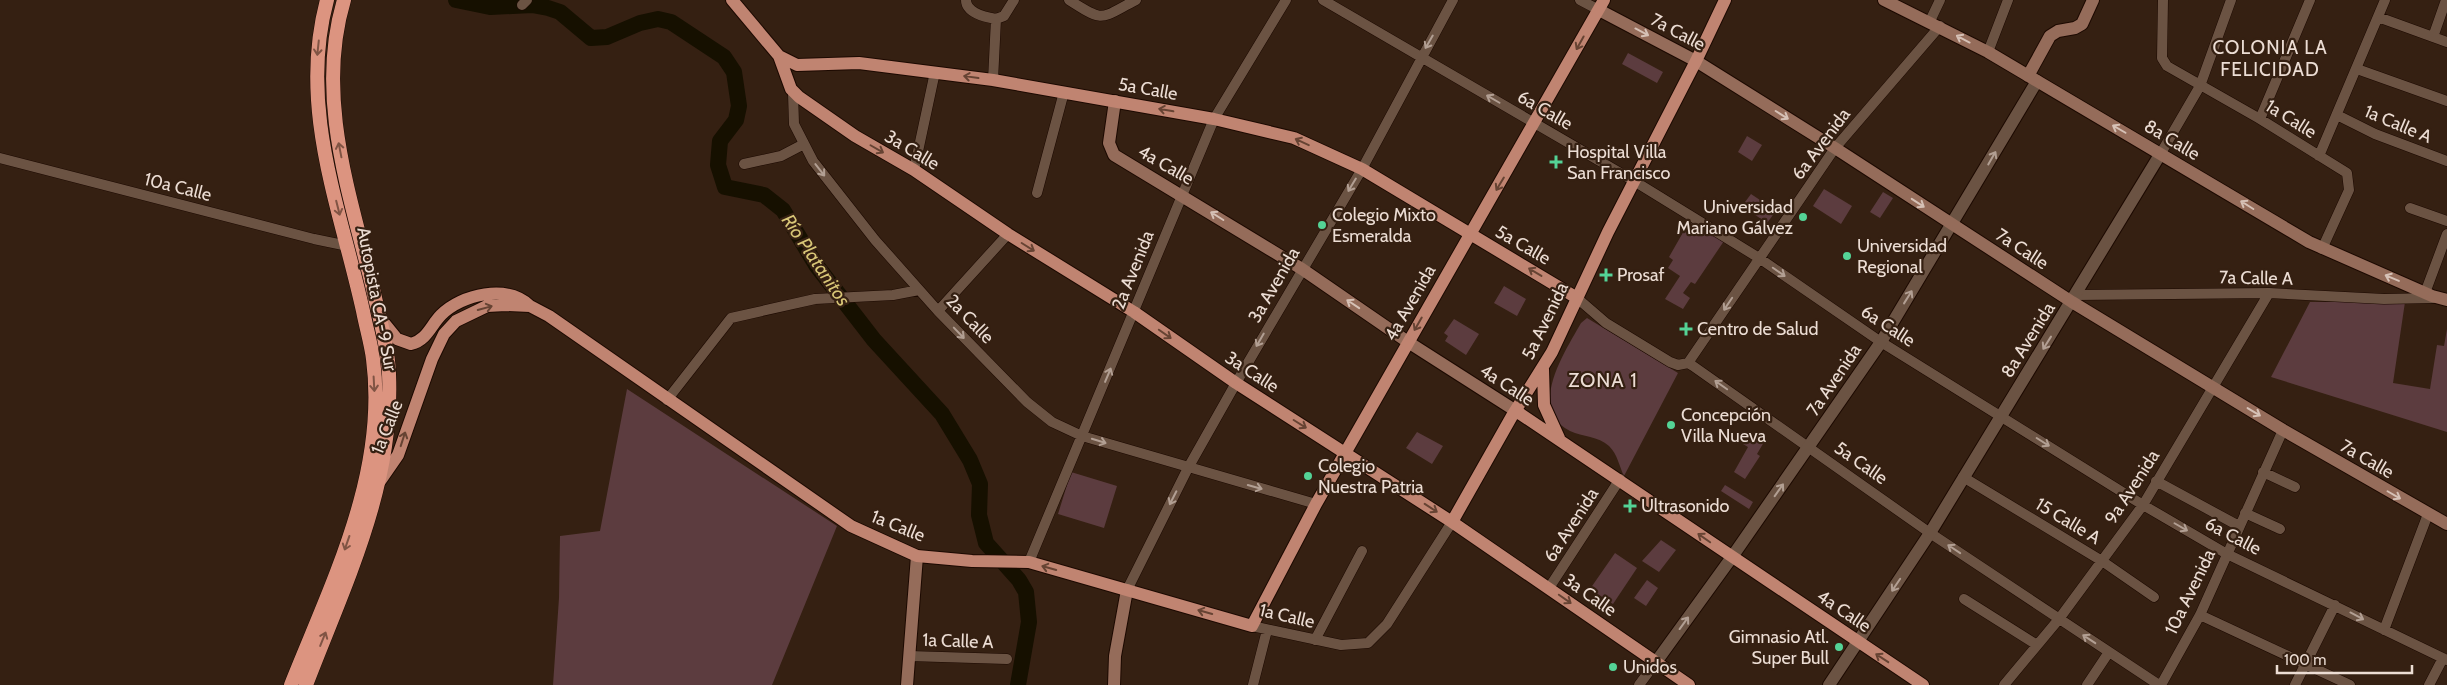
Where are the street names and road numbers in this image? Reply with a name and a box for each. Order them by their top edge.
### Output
street label: 7a Calle [1647,9,1709,55]
street label: 5a Calle [1117,73,1179,105]
street label: 6a Calle [1513,85,1577,135]
street label: 1a Calle [2261,95,2321,143]
street label: 1a Calle A [2361,100,2435,148]
street label: 6a Avenida [1787,104,1855,184]
street label: 8a Calle [2140,115,2204,165]
street label: 3a Calle [881,125,943,175]
street label: 4a Calle [1134,140,1198,190]
street label: 10a Calle [142,168,214,206]
street label: 5a Calle [1492,221,1554,269]
street label: 7a Calle [1991,224,2053,274]
street label: Autopista CA-9 Sur [352,225,402,373]
street label: 2a Avenida [1107,227,1159,313]
street label: 3a Avenida [1244,243,1305,327]
street label: 4a Avenida [1379,261,1441,345]
street label: 7a Calle A [2219,266,2293,290]
street label: 5a Avenida [1517,278,1573,363]
street label: 2a Calle [941,290,999,348]
street label: 8a Avenida [1996,298,2060,382]
street label: 6a Calle [1857,300,1919,352]
street label: 7a Avenida [1802,340,1866,420]
street label: 3a Calle [1221,346,1283,398]
street label: 4a Calle [1476,359,1538,411]
street label: 1a Calle [366,397,408,457]
street label: 7a Calle [2336,435,2398,483]
street label: 5a Calle [1830,437,1892,489]
street label: 9a Avenida [2100,446,2164,528]
street label: 6a Avenida [1539,484,1603,566]
street label: 15 Calle A [2031,493,2105,549]
street label: 1a Calle [868,505,928,547]
street label: 6a Calle [2201,512,2265,560]
street label: 10a Avenida [2160,546,2220,638]
street label: 3a Calle [1559,569,1621,621]
street label: 4a Calle [1813,585,1875,637]
street label: 1a Calle [1257,599,1317,633]
street label: 1a Calle A [922,629,994,653]

